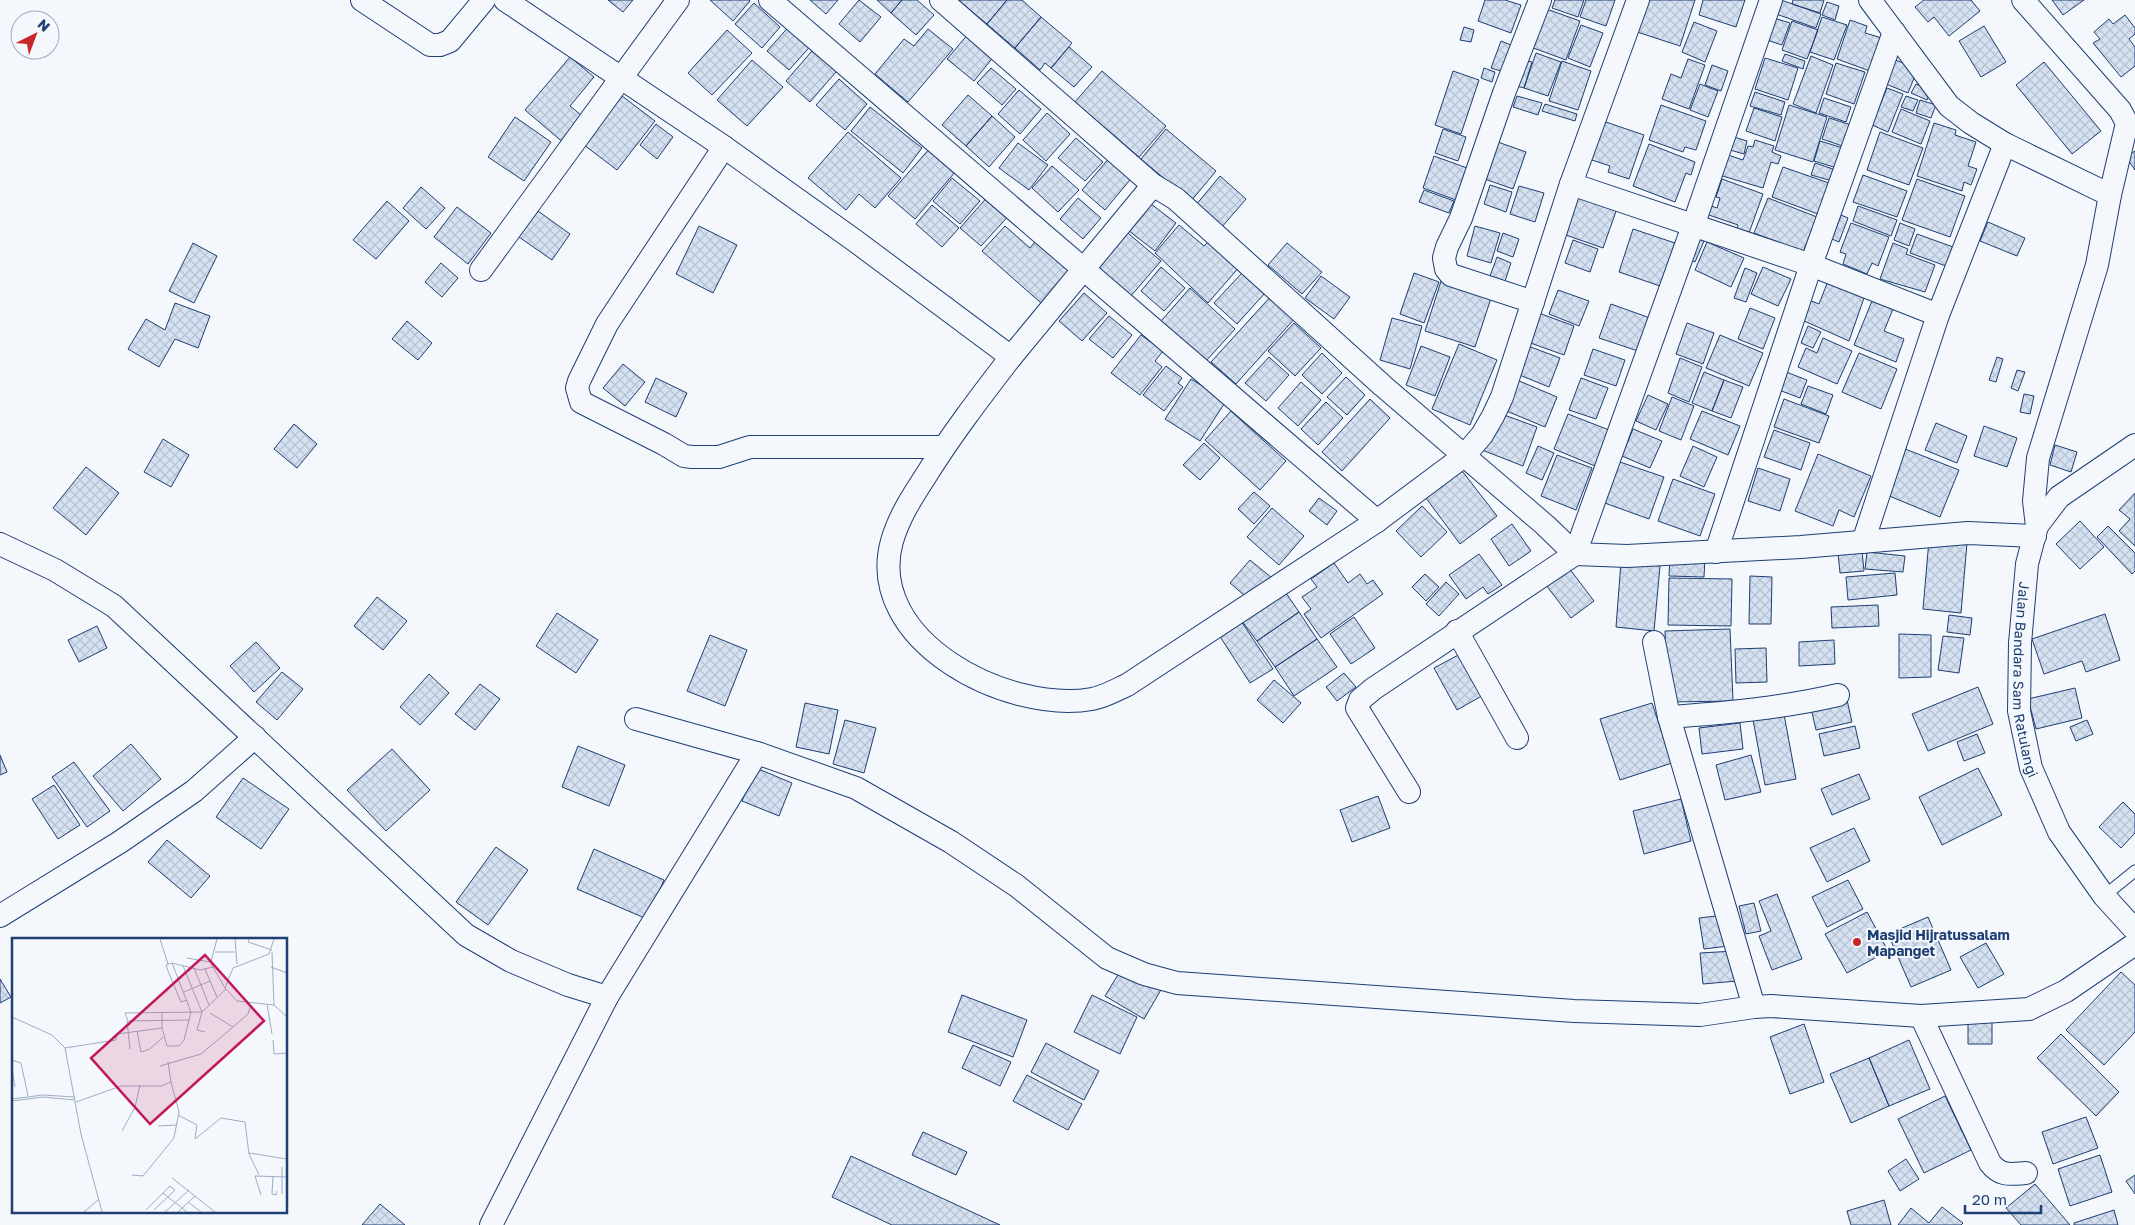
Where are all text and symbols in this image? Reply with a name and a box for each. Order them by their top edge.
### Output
north arrow [10,10,60,60]
text: N [34,15,54,35]
street label: Jalan Bandara Sam Ratulangi [2011,581,2042,780]
place label: Masjid Hijratussalam Mapanget [1867,926,2010,959]
marker: Masjid Hijratussalam Mapanget [1851,936,1863,948]
inset map [12,938,288,1212]
scale bar [1965,1182,2041,1214]
text: 20 m [1972,1190,2007,1208]

